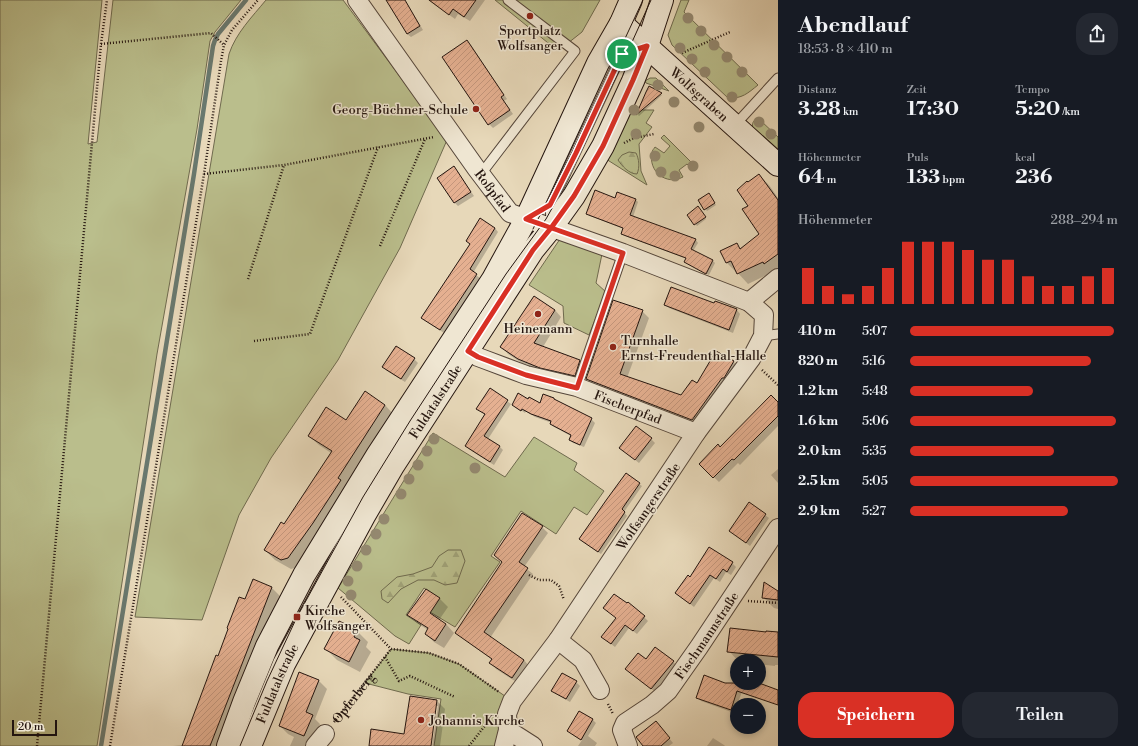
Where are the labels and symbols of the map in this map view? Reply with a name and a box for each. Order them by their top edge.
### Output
marker: Sportplatz Wolfsanger [525,11,535,21]
place label: Sportplatz Wolfsanger [496,23,563,54]
pin [605,37,639,71]
street label: Wolfsgraben [666,64,732,126]
place label: Georg-Büchner-Schule [332,102,468,118]
marker: Georg-Büchner-Schule [471,104,481,114]
street label: Roßpfad [471,166,514,216]
marker: Heinemann [533,309,543,319]
place label: Heinemann [503,321,573,337]
place label: Turnhalle Ernst‐Freudenthal‐Halle [621,333,767,364]
marker: Turnhalle Ernst‐Freudenthal‐Halle [608,342,618,352]
street label: Fuldatalstraße [406,361,466,442]
street label: Fischerpfad [592,387,664,428]
street label: Wolfsangerstraße [613,459,684,554]
street label: Fischmannstraße [672,589,743,683]
place label: Kirche Wolfsanger [304,603,371,634]
marker: Kirche Wolfsanger [292,612,302,622]
street label: Fuldatalstraße [253,641,303,726]
street label: Opferberg [329,669,379,727]
place label: Johannis Kirche [428,713,525,729]
marker: Johannis Kirche [416,715,426,725]
scale bar [12,718,57,737]

